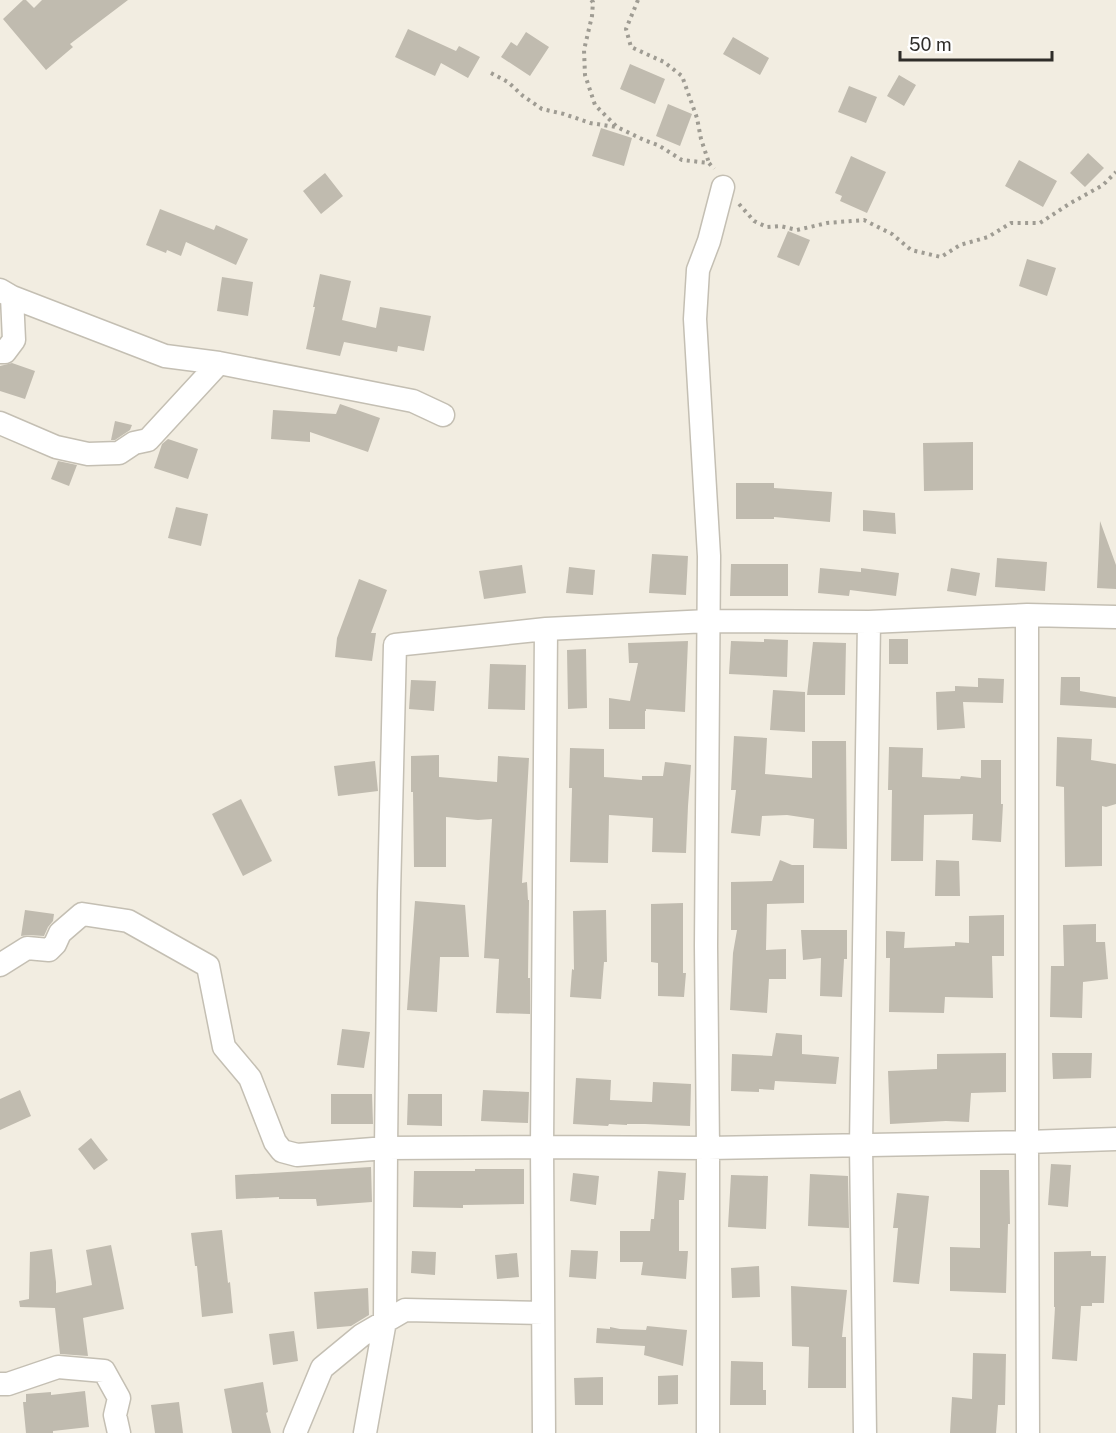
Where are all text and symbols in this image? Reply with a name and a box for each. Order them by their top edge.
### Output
scale bar [900,24,1052,62]
text: 50 m [909,34,952,55]

